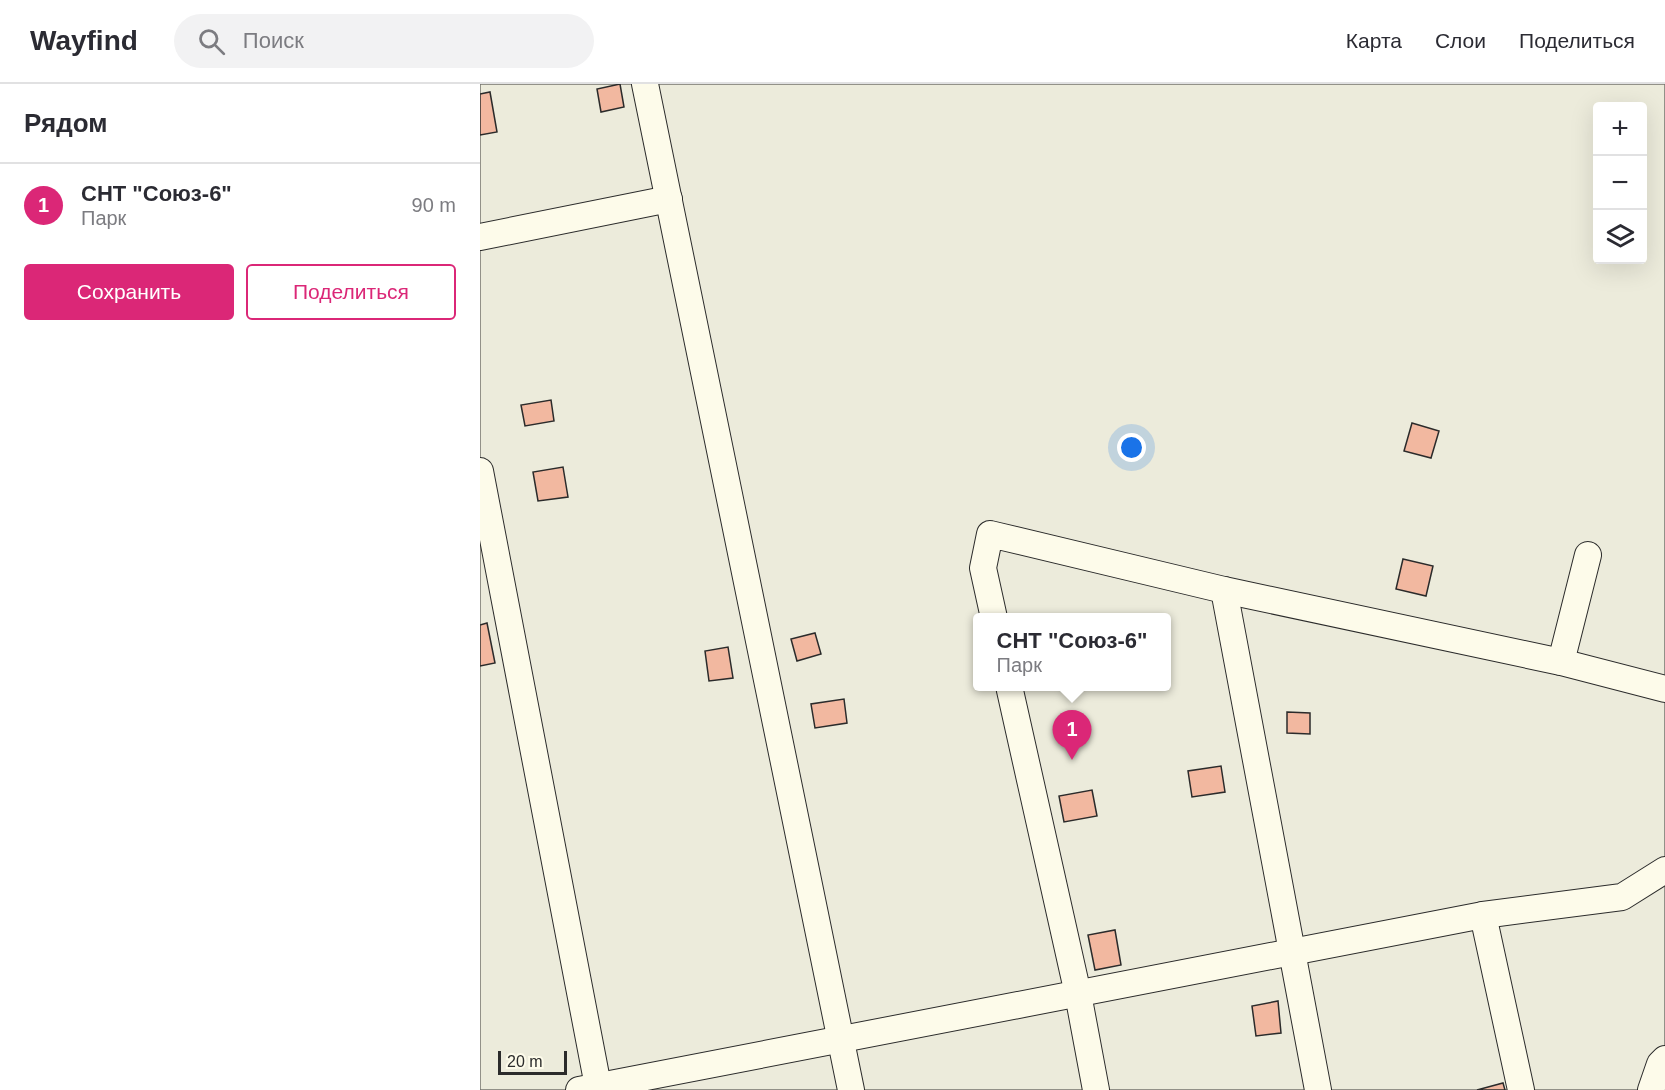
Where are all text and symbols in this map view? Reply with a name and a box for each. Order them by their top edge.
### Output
search box [174,14,594,68]
text: Wayfind [30,25,138,56]
icon: search [195,25,228,58]
text: Поиск [243,28,304,53]
text: Карта [1346,29,1402,52]
text: Слои [1435,29,1486,52]
text: Поделиться [1519,29,1635,52]
map controls [1593,102,1647,264]
button: + [1593,102,1647,156]
text: Рядом [24,108,107,138]
button: − [1593,156,1647,210]
text: СНТ "Союз-6" [81,181,232,206]
text: 1 [38,194,49,216]
text: 90 m [412,194,456,216]
text: Парк [81,207,126,229]
button: layers [1593,210,1647,264]
button: Сохранить [24,264,234,320]
button: Поделиться [246,264,456,320]
your location [1117,433,1146,462]
popup [973,613,1171,691]
text: СНТ "Союз-6" [997,628,1147,653]
text: Парк [997,654,1042,676]
pin: 1 [1052,710,1092,760]
scale bar [498,1048,567,1076]
text: 20 m [507,1053,543,1070]

